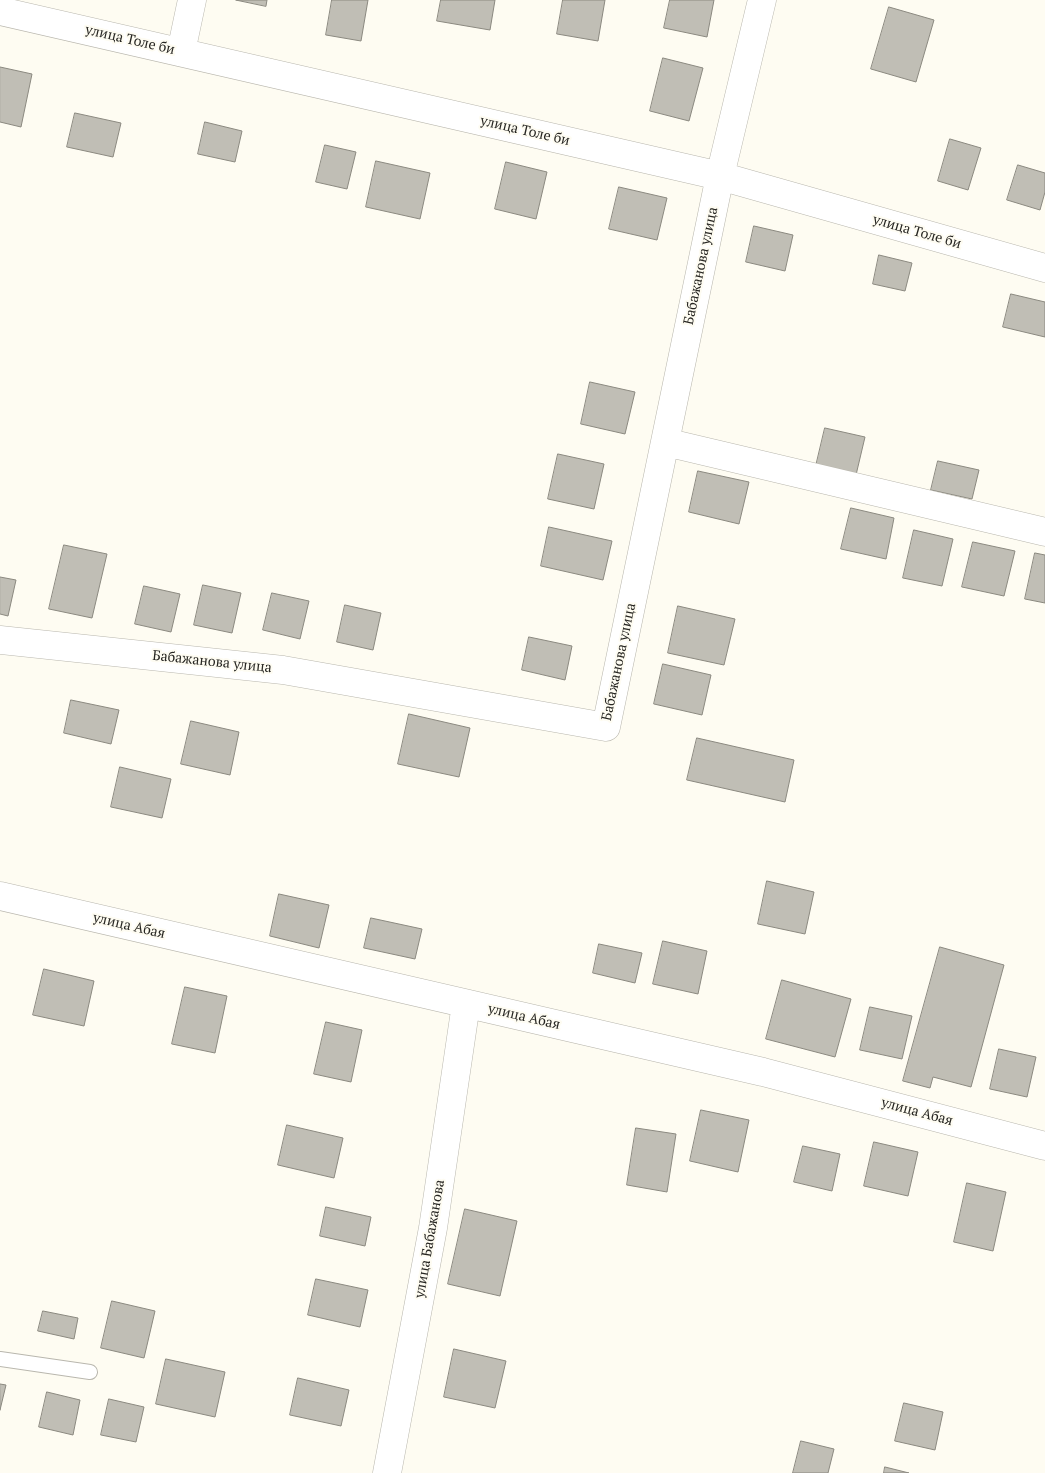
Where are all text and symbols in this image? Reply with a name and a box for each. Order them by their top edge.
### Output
street label: улица Толе би [84,22,176,58]
street label: улица Толе би [479,113,571,149]
street label: Бабажанова улица [680,206,722,326]
street label: улица Толе би [871,211,963,253]
street label: Бабажанова улица [598,602,640,722]
street label: Бабажанова улица [151,647,273,677]
street label: улица Абая [91,910,167,942]
street label: улица Абая [486,1001,562,1033]
street label: улица Абая [879,1094,955,1130]
street label: улица Бабажанова [411,1178,449,1300]

